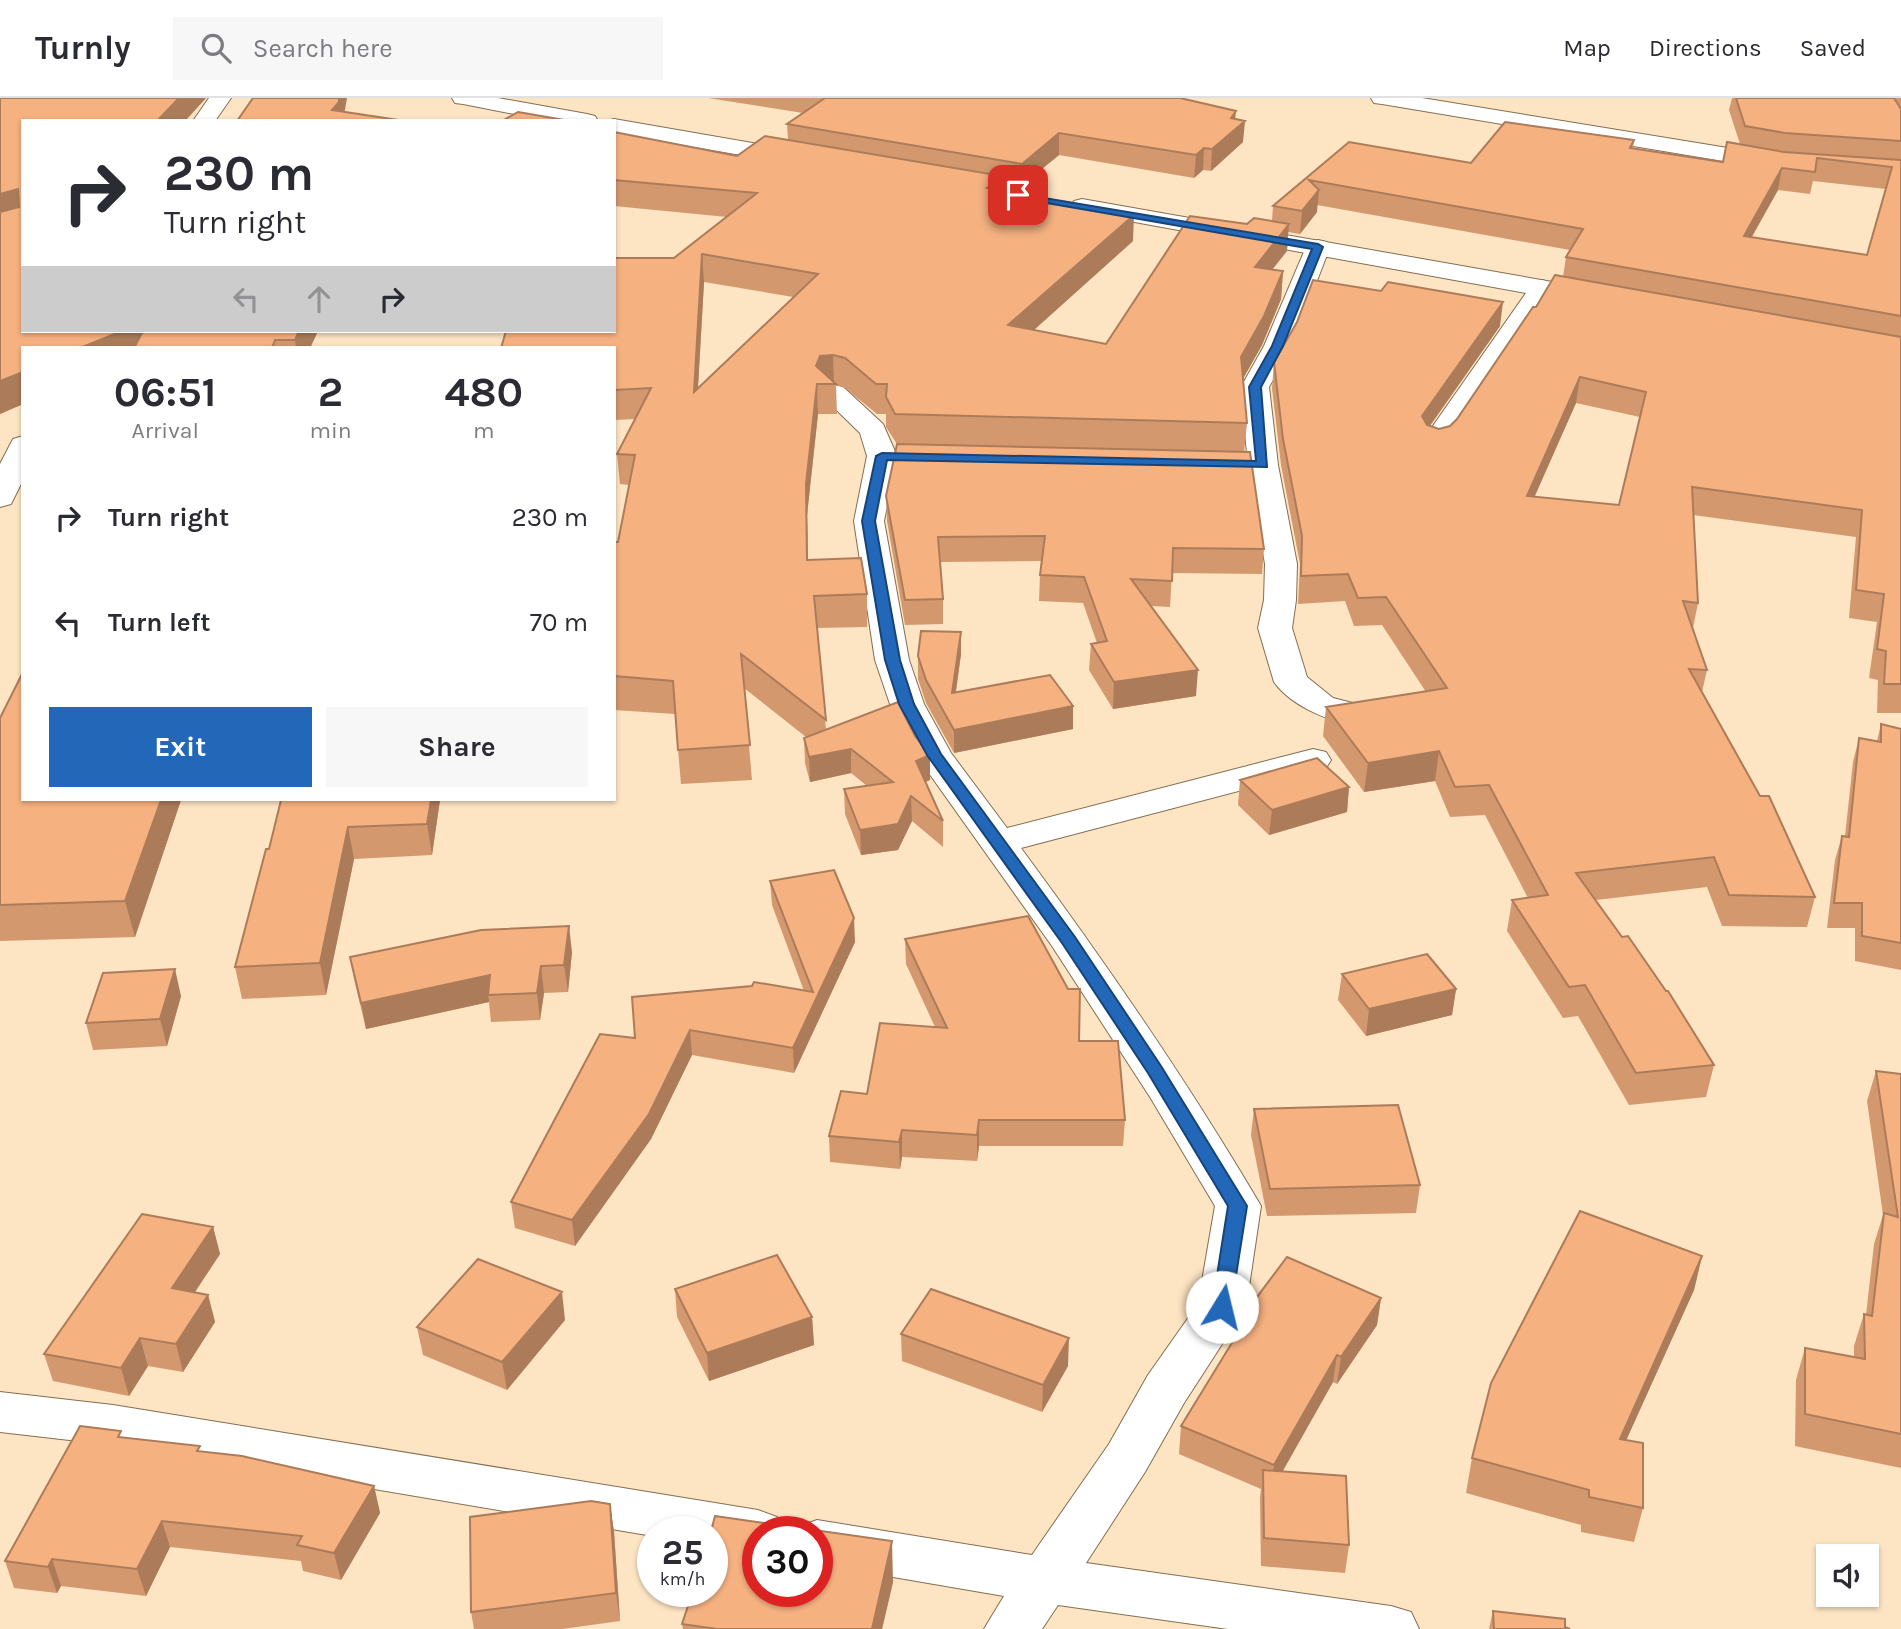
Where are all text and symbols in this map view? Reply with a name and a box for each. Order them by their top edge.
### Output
search box [173,17,663,80]
text: Turnly [35,29,131,67]
icon: search [197,29,235,67]
text: Search here [253,33,393,64]
text: Map [1563,34,1611,62]
text: Directions [1649,34,1762,62]
text: Saved [1800,34,1866,62]
text: 230 m [164,145,314,202]
icon: right [49,147,140,238]
pin [988,165,1048,225]
icon: arrive [999,176,1037,214]
text: Turn right [164,204,306,241]
icon: left [227,280,265,318]
icon: ahead [300,280,338,318]
icon: right [373,280,411,318]
text: 06:51 [114,367,217,417]
text: 2 [318,367,343,417]
text: 480 [444,367,523,417]
text: Arrival [132,417,199,444]
text: min [309,417,352,444]
text: m [473,417,495,444]
icon: right [49,499,87,537]
text: Turn right [108,502,229,533]
text: 230 m [512,502,588,533]
icon: left [49,604,87,642]
text: Turn left [108,607,210,638]
text: 70 m [530,607,588,638]
button: Exit [49,707,312,787]
button: Share [326,707,588,787]
position arrow [1185,1270,1259,1344]
speed limit sign: 30 [742,1516,833,1607]
text: 25 [662,1532,703,1573]
map controls [1816,1544,1879,1607]
button: sound [1816,1544,1879,1607]
text: km/h [660,1568,705,1590]

